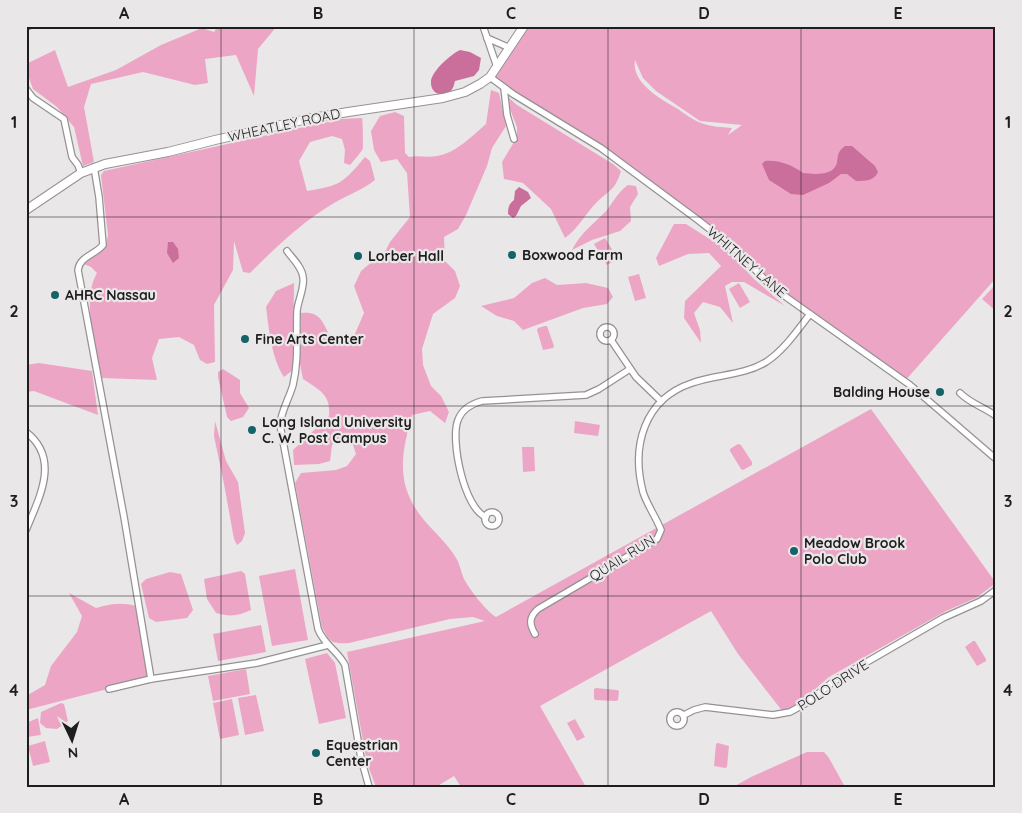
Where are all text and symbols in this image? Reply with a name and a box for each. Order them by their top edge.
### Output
text: A [119,3,130,23]
text: B [313,3,323,23]
text: C [506,3,516,23]
text: D [698,3,710,23]
text: E [893,3,903,23]
street label: WHEATLEY ROAD [226,104,342,146]
text: 1 [11,112,17,132]
text: 1 [1005,112,1011,132]
street label: WHITNEY LANE [703,222,791,302]
place label: Boxwood Farm [522,246,623,264]
place label: Lorber Hall [368,247,444,265]
marker: Boxwood Farm [506,249,518,261]
marker: Lorber Hall [352,250,364,262]
place label: AHRC Nassau [65,286,156,304]
marker: AHRC Nassau [49,289,61,301]
text: 2 [9,301,19,321]
text: 2 [1003,301,1013,321]
place label: Fine Arts Center [255,330,364,348]
marker: Fine Arts Center [239,333,251,345]
place label: Balding House [833,383,930,401]
marker: Balding House [934,386,946,398]
place label: Long Island University C. W. Post Campus [262,413,412,447]
marker: Long Island University C. W. Post Campus [246,424,258,436]
text: 3 [10,491,18,511]
text: 3 [1004,491,1012,511]
street label: QUAIL RUN [586,531,658,585]
place label: Meadow Brook Polo Club [804,534,905,568]
marker: Meadow Brook Polo Club [788,545,800,557]
street label: POLO DRIVE [794,655,872,715]
text: 4 [9,680,19,700]
text: 4 [1003,680,1013,700]
north arrow [48,716,98,766]
place label: Equestrian Center [326,736,398,770]
text: N [67,744,79,762]
marker: Equestrian Center [310,747,322,759]
text: A [119,789,130,809]
text: B [313,789,323,809]
text: C [506,789,516,809]
text: D [698,789,710,809]
text: E [893,789,903,809]

